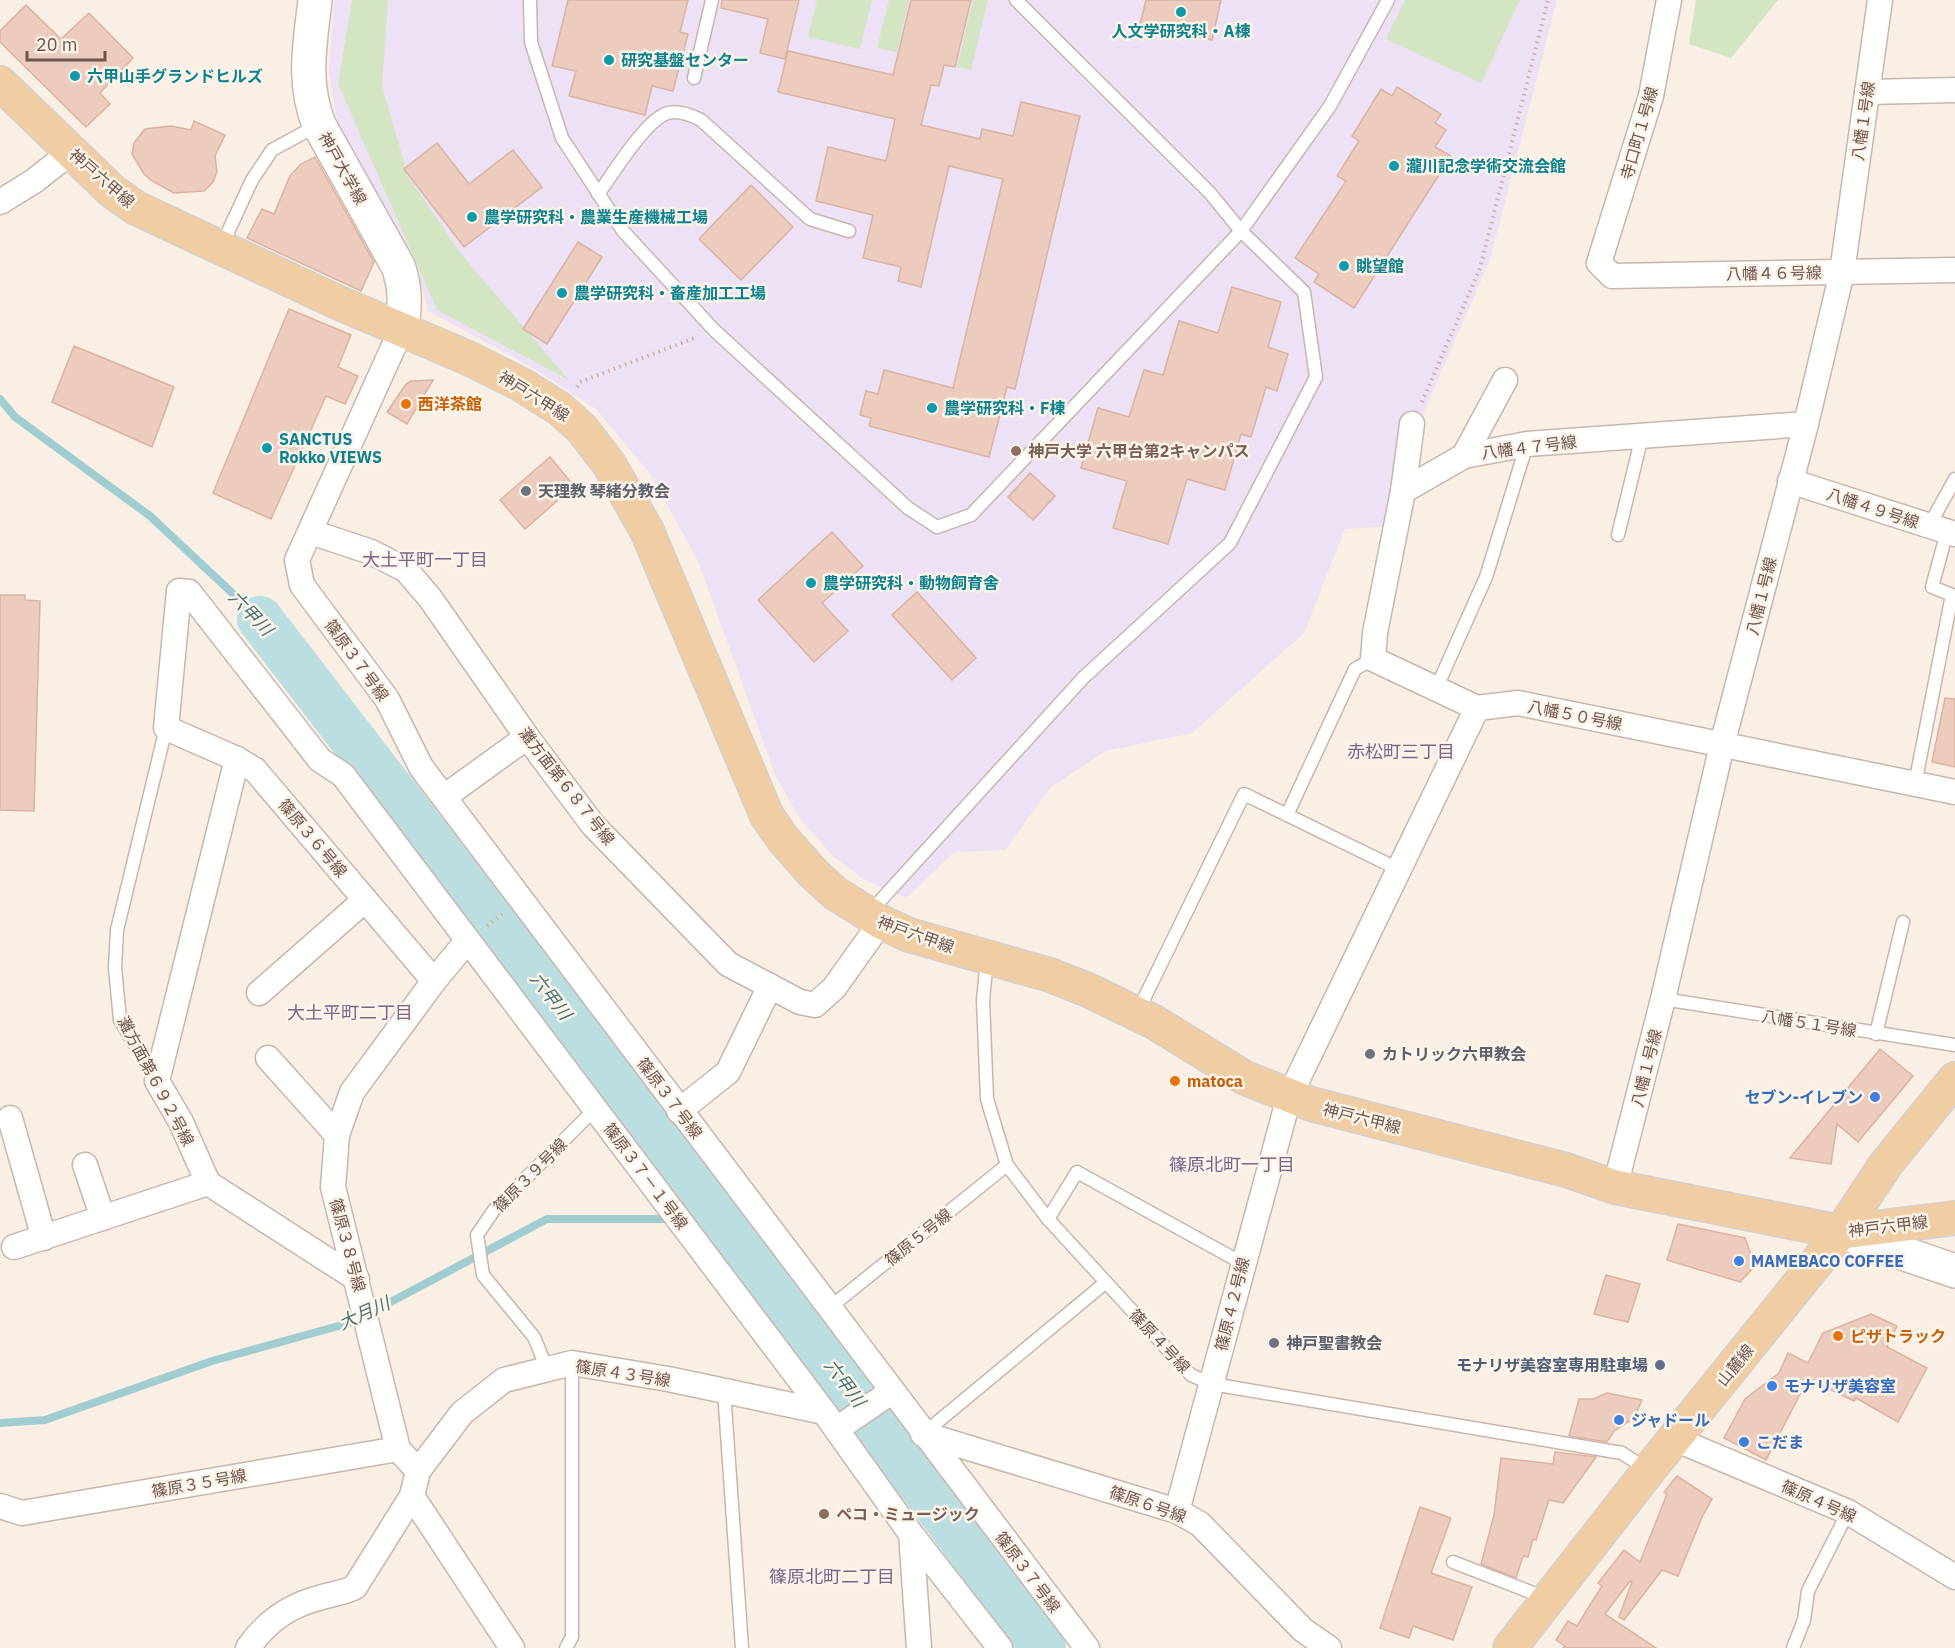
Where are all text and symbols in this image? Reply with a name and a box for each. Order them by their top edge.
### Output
marker: 人文学研究科・A棟 [1174,5,1188,19]
place label: 人文学研究科・A棟 [1112,21,1250,41]
scale bar [27,24,105,62]
text: 20 m [36,33,78,56]
place label: 研究基盤センター [621,50,749,70]
marker: 研究基盤センター [602,53,616,67]
place label: 六甲山手グランドヒルズ [87,66,263,86]
marker: 六甲山手グランドヒルズ [68,69,82,83]
street label: 八幡１号線 [1848,80,1878,162]
street label: 寺口町１号線 [1616,84,1662,182]
street label: 神戸大学線 [315,128,371,208]
street label: 神戸六甲線 [65,144,139,212]
place label: 瀧川記念学術交流会館 [1406,156,1566,176]
marker: 瀧川記念学術交流会館 [1387,159,1401,173]
place label: 農学研究科・農業生産機械工場 [484,207,708,227]
marker: 農学研究科・農業生産機械工場 [465,210,479,224]
place label: 眺望館 [1356,256,1404,276]
marker: 眺望館 [1337,259,1351,273]
street label: 八幡４６号線 [1726,262,1822,284]
place label: 農学研究科・畜産加工工場 [574,283,766,303]
marker: 農学研究科・畜産加工工場 [555,286,569,300]
street label: 神戸六甲線 [495,366,573,426]
place label: 西洋茶館 [418,394,482,414]
marker: 西洋茶館 [399,397,413,411]
place label: 農学研究科・F棟 [944,398,1065,418]
marker: 農学研究科・F棟 [925,401,939,415]
place label: SANCTUS Rokko VIEWS [279,429,382,467]
street label: 八幡４７号線 [1480,431,1578,463]
marker: SANCTUS Rokko VIEWS [260,441,274,455]
place label: 神戸大学 六甲台第2キャンパス [1028,441,1249,461]
marker: 神戸大学 六甲台第2キャンパス [1009,444,1023,458]
place label: 天理教 琴緒分教会 [538,481,670,501]
marker: 天理教 琴緒分教会 [519,484,533,498]
street label: 八幡４９号線 [1824,484,1922,532]
district label: 大土平町一丁目 [362,548,488,571]
street label: 八幡１号線 [1742,555,1780,637]
place label: 農学研究科・動物飼育舎 [823,573,999,593]
marker: 農学研究科・動物飼育舎 [804,576,818,590]
water label: 六甲川 [224,586,279,642]
street label: 篠原３７号線 [321,615,393,705]
street label: 八幡５０号線 [1526,696,1624,734]
street label: 灘方面第６８７号線 [515,723,619,849]
district label: 赤松町三丁目 [1347,740,1455,763]
street label: 篠原３６号線 [274,795,352,881]
street label: 神戸六甲線 [875,911,957,957]
water label: 六甲川 [525,968,578,1026]
district label: 大土平町二丁目 [287,1001,413,1024]
street label: 八幡５１号線 [1760,1006,1858,1040]
street label: 灘方面第６９２号線 [113,1013,199,1149]
street label: 八幡１号線 [1627,1027,1665,1109]
place label: カトリック六甲教会 [1382,1044,1526,1064]
marker: カトリック六甲教会 [1363,1047,1377,1061]
street label: 篠原３７号線 [633,1054,707,1142]
place label: matoca [1187,1071,1243,1091]
marker: matoca [1168,1074,1182,1088]
place label: セブン-イレブン [1745,1087,1863,1107]
marker: セブン-イレブン [1868,1090,1882,1104]
street label: 神戸六甲線 [1321,1099,1403,1137]
street label: 篠原３７－１号線 [599,1119,693,1233]
street label: 篠原３９号線 [489,1134,571,1216]
district label: 篠原北町一丁目 [1169,1153,1295,1176]
street label: 篠原３８号線 [326,1196,370,1294]
street label: 篠原５号線 [881,1204,955,1270]
street label: 神戸六甲線 [1847,1211,1929,1241]
place label: MAMEBACO COFFEE [1751,1251,1904,1271]
marker: MAMEBACO COFFEE [1732,1254,1746,1268]
street label: 篠原４２号線 [1211,1255,1253,1353]
water label: 大月川 [335,1291,395,1334]
street label: 篠原４号線 [1125,1305,1195,1377]
place label: ピザトラック [1850,1326,1946,1346]
marker: ピザトラック [1831,1329,1845,1343]
place label: 神戸聖書教会 [1286,1333,1382,1353]
marker: 神戸聖書教会 [1267,1336,1281,1350]
street label: 山麓線 [1712,1340,1758,1390]
water label: 六甲川 [820,1355,872,1413]
place label: モナリザ美容室専用駐車場 [1456,1355,1648,1375]
street label: 篠原４３号線 [574,1356,672,1390]
marker: モナリザ美容室専用駐車場 [1653,1358,1667,1372]
place label: モナリザ美容室 [1784,1376,1896,1396]
marker: モナリザ美容室 [1765,1379,1779,1393]
place label: ジャドール [1631,1410,1710,1430]
marker: ジャドール [1612,1413,1626,1427]
place label: こだま [1756,1432,1804,1452]
marker: こだま [1737,1435,1751,1449]
street label: 篠原３５号線 [150,1465,248,1501]
street label: 篠原４号線 [1778,1476,1860,1526]
street label: 篠原６号線 [1107,1482,1189,1526]
place label: ペコ・ミュージック [836,1504,980,1524]
marker: ペコ・ミュージック [817,1507,831,1521]
street label: 篠原３７号線 [991,1528,1065,1616]
district label: 篠原北町二丁目 [769,1565,895,1588]

